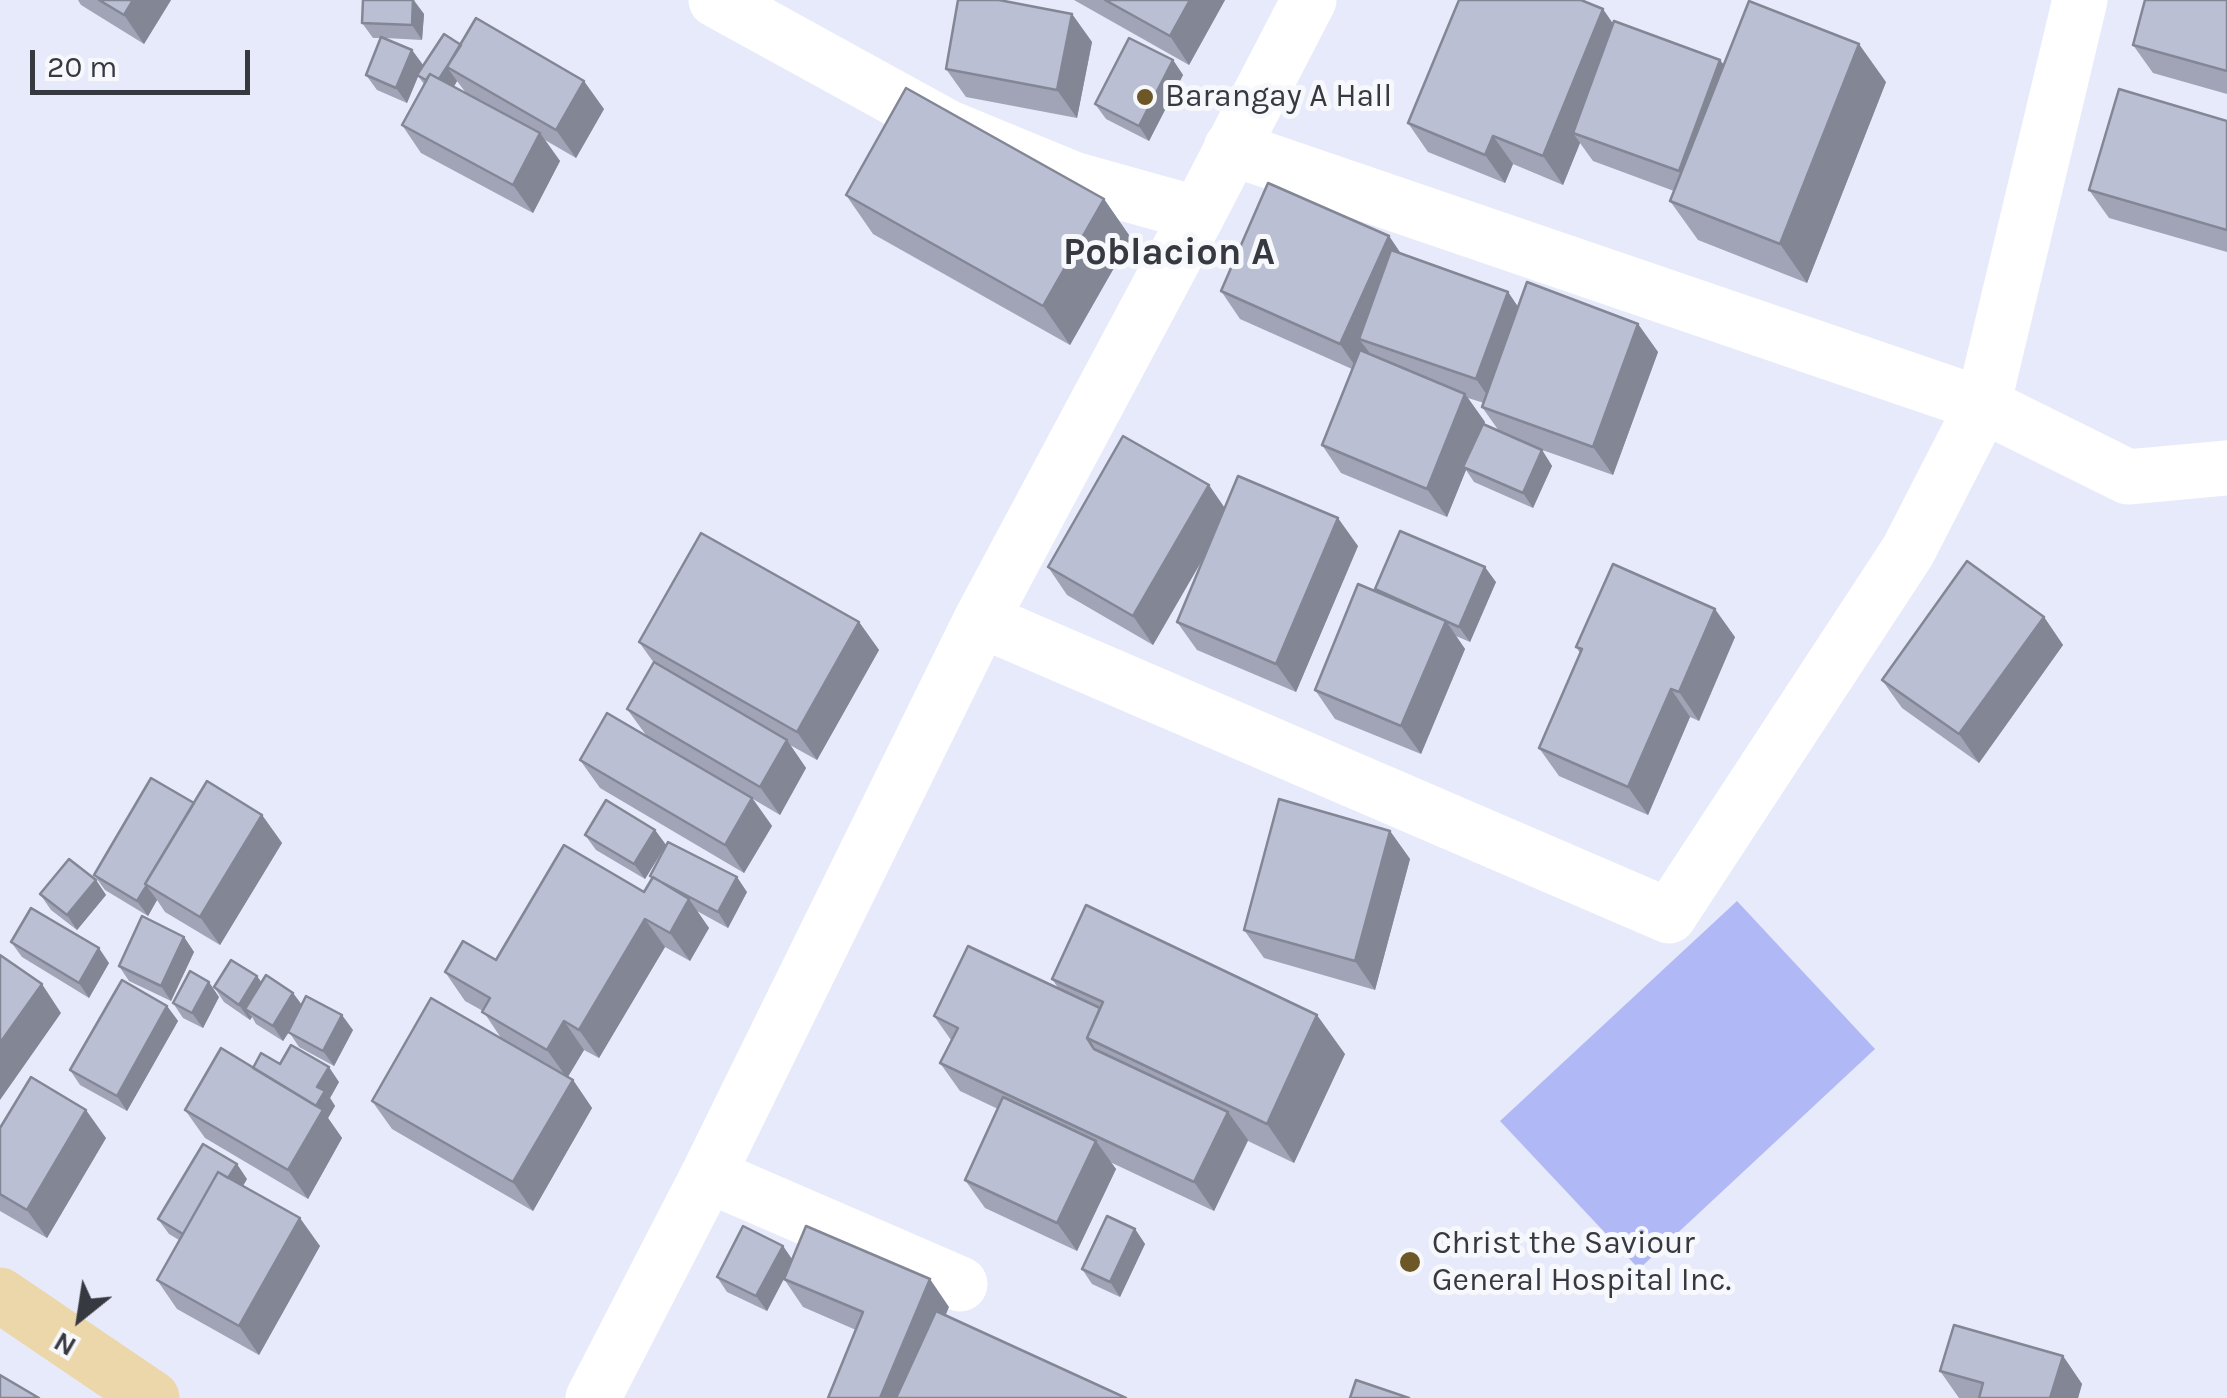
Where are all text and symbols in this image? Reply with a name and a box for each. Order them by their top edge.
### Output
scale bar [35,30,255,92]
text: 20 m [47,49,117,85]
place label: Barangay A Hall [1165,78,1392,116]
marker: Barangay A Hall [1134,86,1156,108]
district label: Poblacion A [1063,230,1275,276]
place label: Christ the Saviour General Hospital Inc. [1432,1225,1731,1300]
marker: Christ the Saviour General Hospital Inc. [1397,1249,1423,1275]
north arrow [30,1268,130,1368]
text: N [48,1325,82,1364]

